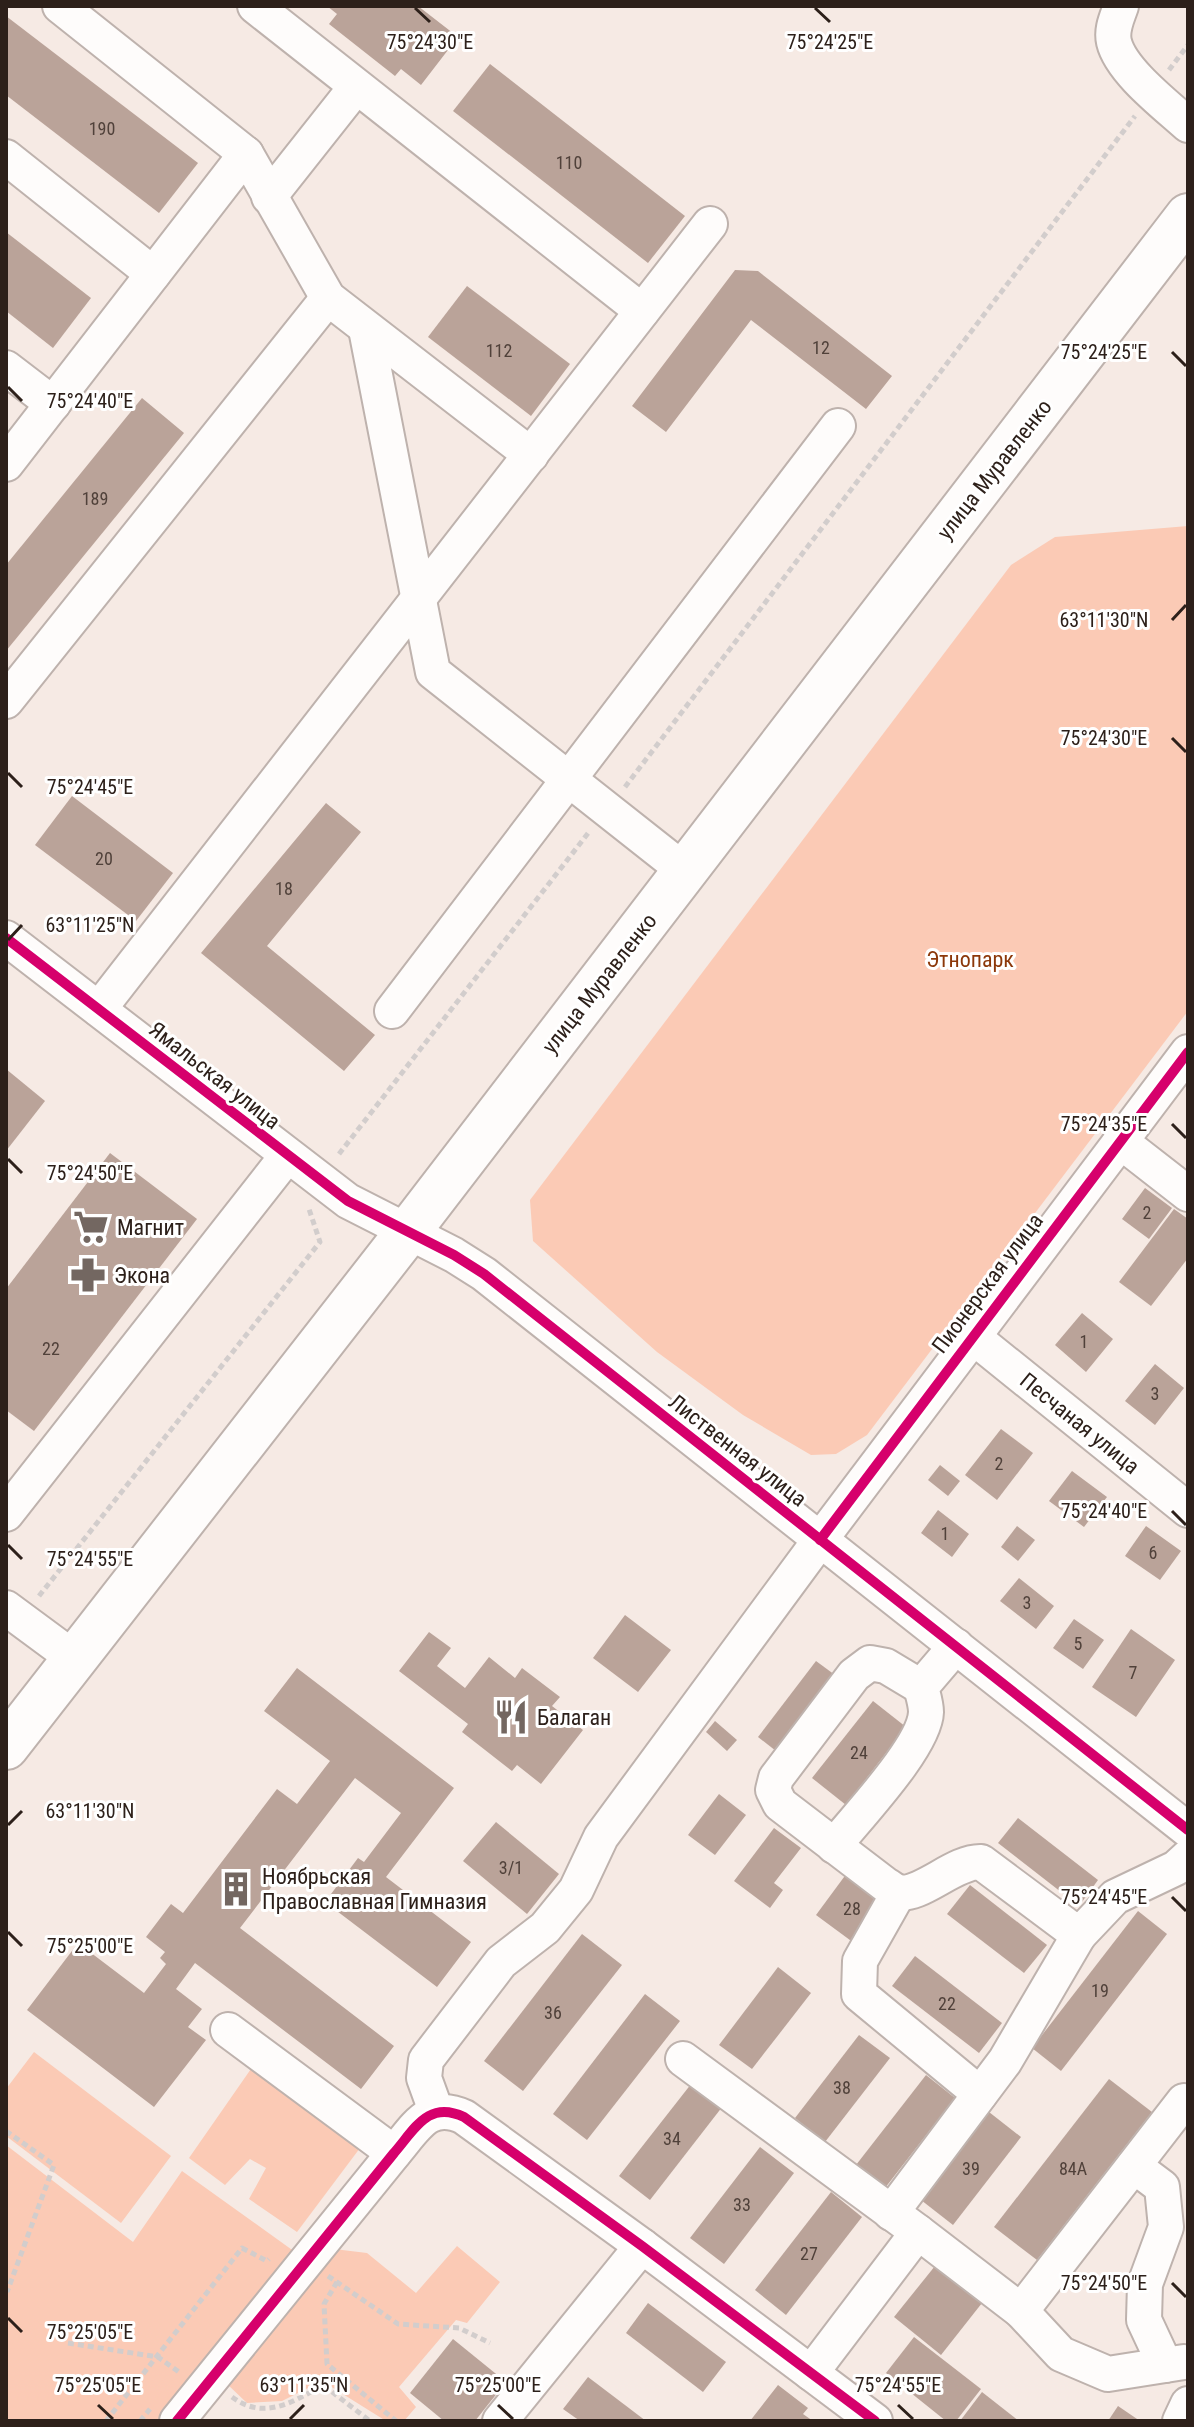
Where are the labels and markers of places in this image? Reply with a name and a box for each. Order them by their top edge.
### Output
supermarket icon: Магнит [72,1208,110,1246]
place label: Магнит [117,1215,184,1240]
pharmacy icon: Экона [69,1256,107,1294]
place label: Экона [114,1263,170,1288]
restaurant icon: Балаган [492,1698,530,1736]
place label: Балаган [537,1705,611,1730]
place label: Ноябрьская Православная Гимназия [262,1864,487,1914]
building icon: Ноябрьская Православная Гимназия [217,1870,255,1908]

